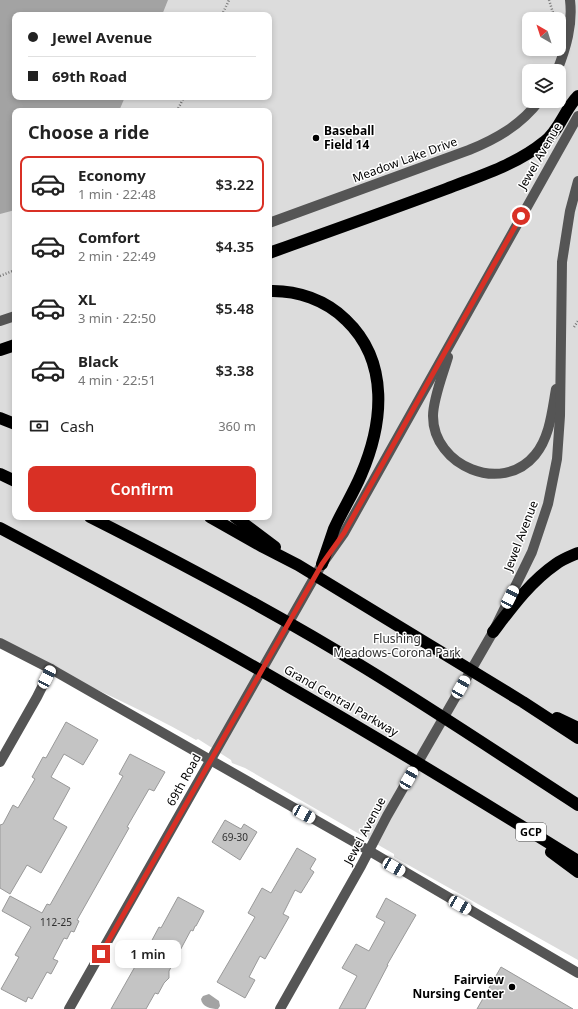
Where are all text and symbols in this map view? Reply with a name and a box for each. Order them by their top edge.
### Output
north arrow [522,12,566,56]
map controls [522,12,566,108]
text: Jewel Avenue [52,27,152,47]
button: layers [522,64,566,108]
text: 69th Road [52,66,127,86]
street label: Jewel Avenue [513,119,566,193]
text: Choose a ride [28,120,149,144]
place label: Baseball Field 14 [324,122,374,153]
marker: Baseball Field 14 [311,133,321,143]
street label: Meadow Lake Drive [350,133,460,186]
text: Economy [78,165,146,185]
icon: car [30,166,66,202]
text: $3.22 [216,174,254,194]
text: 1 min · 22:48 [78,185,156,203]
route start [512,207,530,225]
text: Comfort [78,227,140,247]
icon: car [30,228,66,264]
text: $4.35 [216,236,254,256]
text: 2 min · 22:49 [78,247,156,265]
text: XL [78,289,96,309]
icon: car [30,290,66,326]
text: $5.48 [216,298,254,318]
text: 3 min · 22:50 [78,309,156,327]
text: Black [78,351,118,371]
icon: car [30,352,66,388]
text: $3.38 [216,360,254,380]
text: 4 min · 22:51 [78,371,156,389]
icon: cash [28,415,50,437]
text: Cash [60,416,94,436]
text: 360 m [218,417,256,435]
button: Confirm [28,466,256,512]
street label: Jewel Avenue [499,498,542,575]
car [499,584,521,610]
park label: Flushing Meadows-Corona Park [333,630,461,661]
street label: Grand Central Parkway [281,661,402,741]
car [36,664,58,690]
car [450,674,472,700]
street label: 69th Road [162,751,205,809]
car [398,765,420,791]
street label: Jewel Avenue [339,794,390,868]
car [291,803,317,825]
road number: GCP [516,823,546,841]
house number: 69-30 [222,830,248,844]
car [381,856,407,878]
car [447,894,473,916]
house number: 112-25 [40,915,72,929]
callout: 1 min [115,940,181,968]
route end [92,945,110,963]
text: 1 min [130,945,166,963]
place label: Fairview Nursing Center [413,971,505,1002]
marker: Fairview Nursing Center [507,982,517,992]

